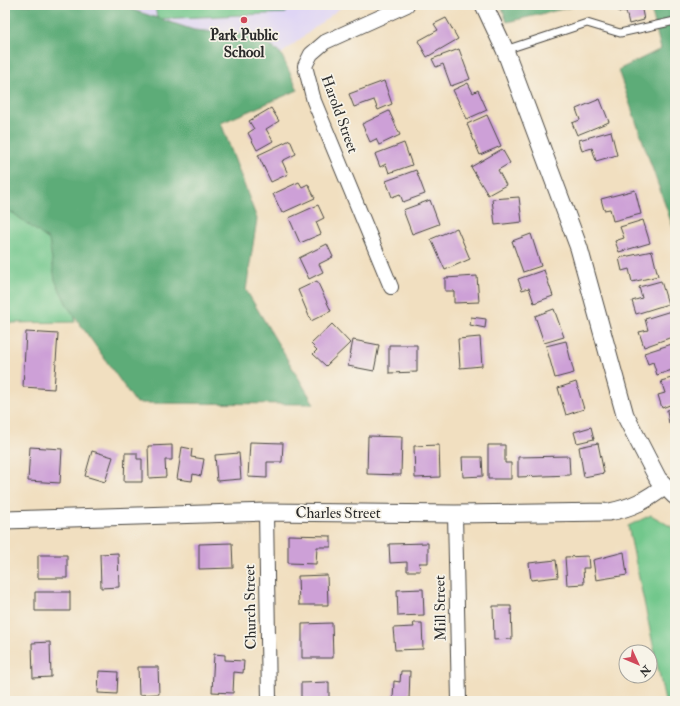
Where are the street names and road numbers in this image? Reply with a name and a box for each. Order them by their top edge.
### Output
street label: Harold Street [317,73,362,156]
street label: Charles Street [295,504,381,523]
street label: Church Street [240,564,261,650]
street label: Mill Street [430,575,451,641]

